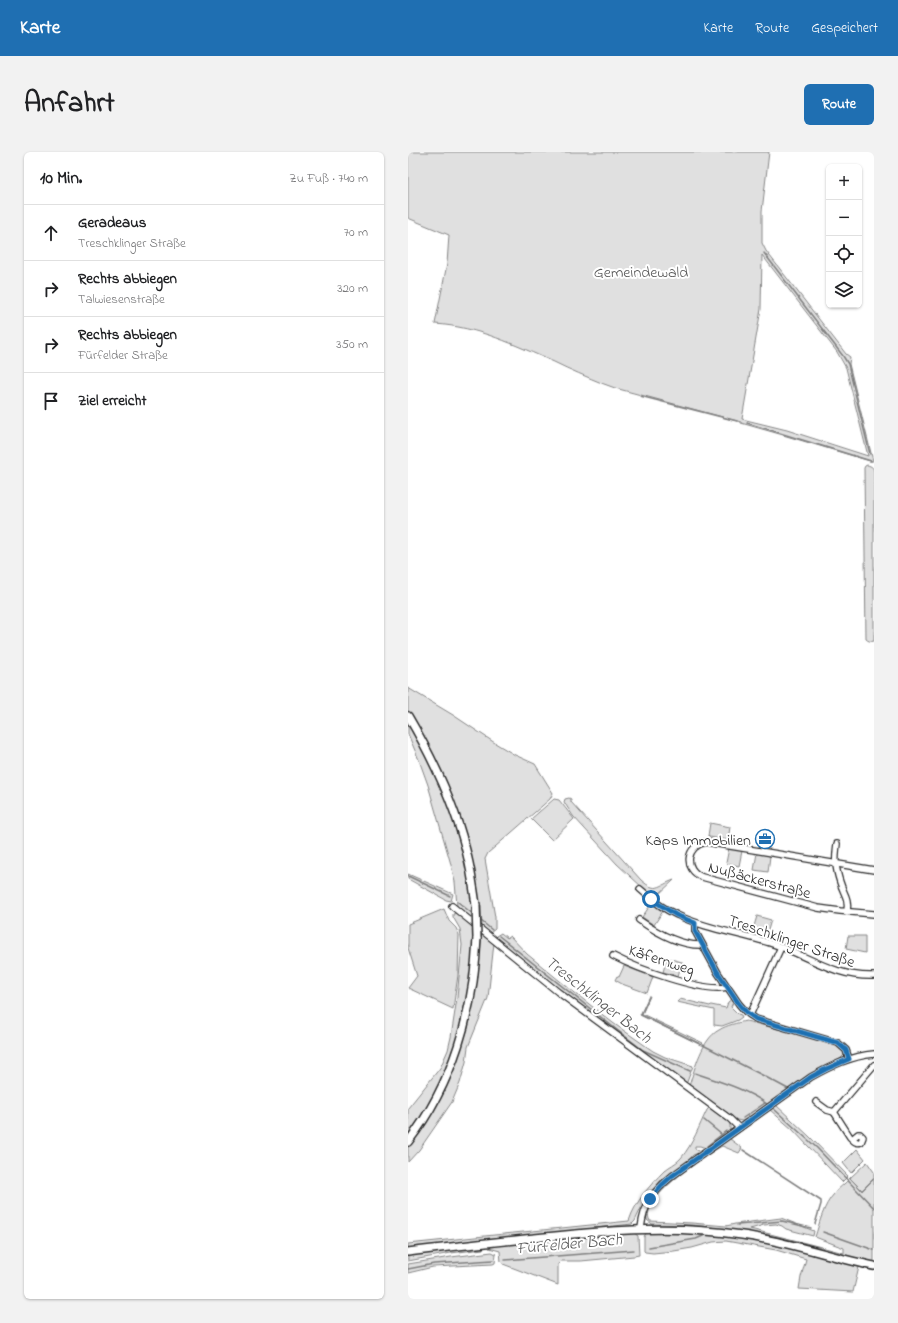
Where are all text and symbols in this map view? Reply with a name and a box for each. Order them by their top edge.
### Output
text: Karte [20,15,60,42]
text: Karte [704,18,733,39]
text: Route [755,18,789,39]
text: Gespeichert [811,18,878,39]
text: Anfahrt [24,84,115,125]
button: Route [804,84,874,125]
map controls [826,164,862,308]
button: + [826,164,862,200]
text: 10 Min. [40,166,82,191]
text: Zu Fuß · 740 m [289,169,368,188]
button: − [826,200,862,236]
text: Geradeaus [78,212,146,234]
icon: ahead [40,222,62,244]
text: 70 m [344,223,368,242]
text: Treschklinger Straße [78,234,186,253]
button: locate [826,236,862,272]
park label: Gemeindewald [594,261,688,285]
text: Rechts abbiegen [78,268,177,290]
button: layers [826,272,862,308]
icon: right [40,278,62,300]
text: 320 m [337,279,368,298]
text: Talwiesenstraße [78,290,165,309]
text: Rechts abbiegen [78,324,177,346]
icon: right [40,334,62,356]
text: 350 m [336,335,368,354]
text: Fürfelder Straße [78,346,168,365]
icon: arrive [40,390,62,412]
text: Ziel erreicht [78,390,146,412]
office icon: Kaps Immobilien [754,828,776,850]
place label: Kaps Immobilien [645,829,751,853]
street label: Nußäckerstraße [706,856,814,906]
route start [642,890,660,908]
street label: Treschklinger Straße [725,909,859,975]
street label: Käfernweg [625,939,698,983]
water label: Treschklinger Bach [539,950,658,1051]
route end [641,1190,659,1208]
water label: Fürfelder Bach [515,1227,624,1262]

